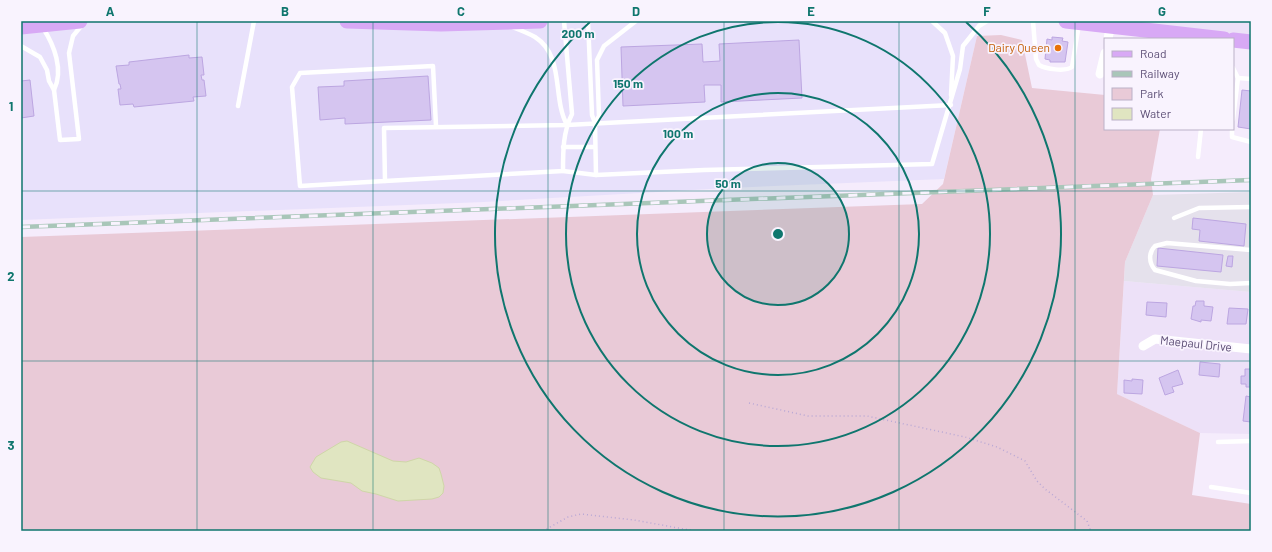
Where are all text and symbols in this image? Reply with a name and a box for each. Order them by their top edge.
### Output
text: A [106,3,115,19]
text: B [281,3,289,19]
text: C [457,3,465,19]
text: D [632,3,640,19]
text: E [807,3,815,19]
text: F [983,3,991,19]
text: G [1158,3,1166,19]
text: 200 m [562,26,594,40]
legend [1104,38,1234,130]
place label: Dairy Queen [988,40,1050,54]
marker: Dairy Queen [1053,43,1063,53]
text: Road [1140,46,1167,60]
text: Railway [1140,66,1180,80]
text: 150 m [613,76,643,90]
text: Park [1140,86,1164,100]
text: 1 [9,98,13,114]
text: Water [1140,106,1172,120]
text: 100 m [663,126,693,140]
text: 50 m [715,176,741,190]
centre of rings [771,227,785,241]
text: 2 [7,268,15,284]
street label: Maepaul Drive [1159,332,1233,354]
text: 3 [7,437,15,453]

